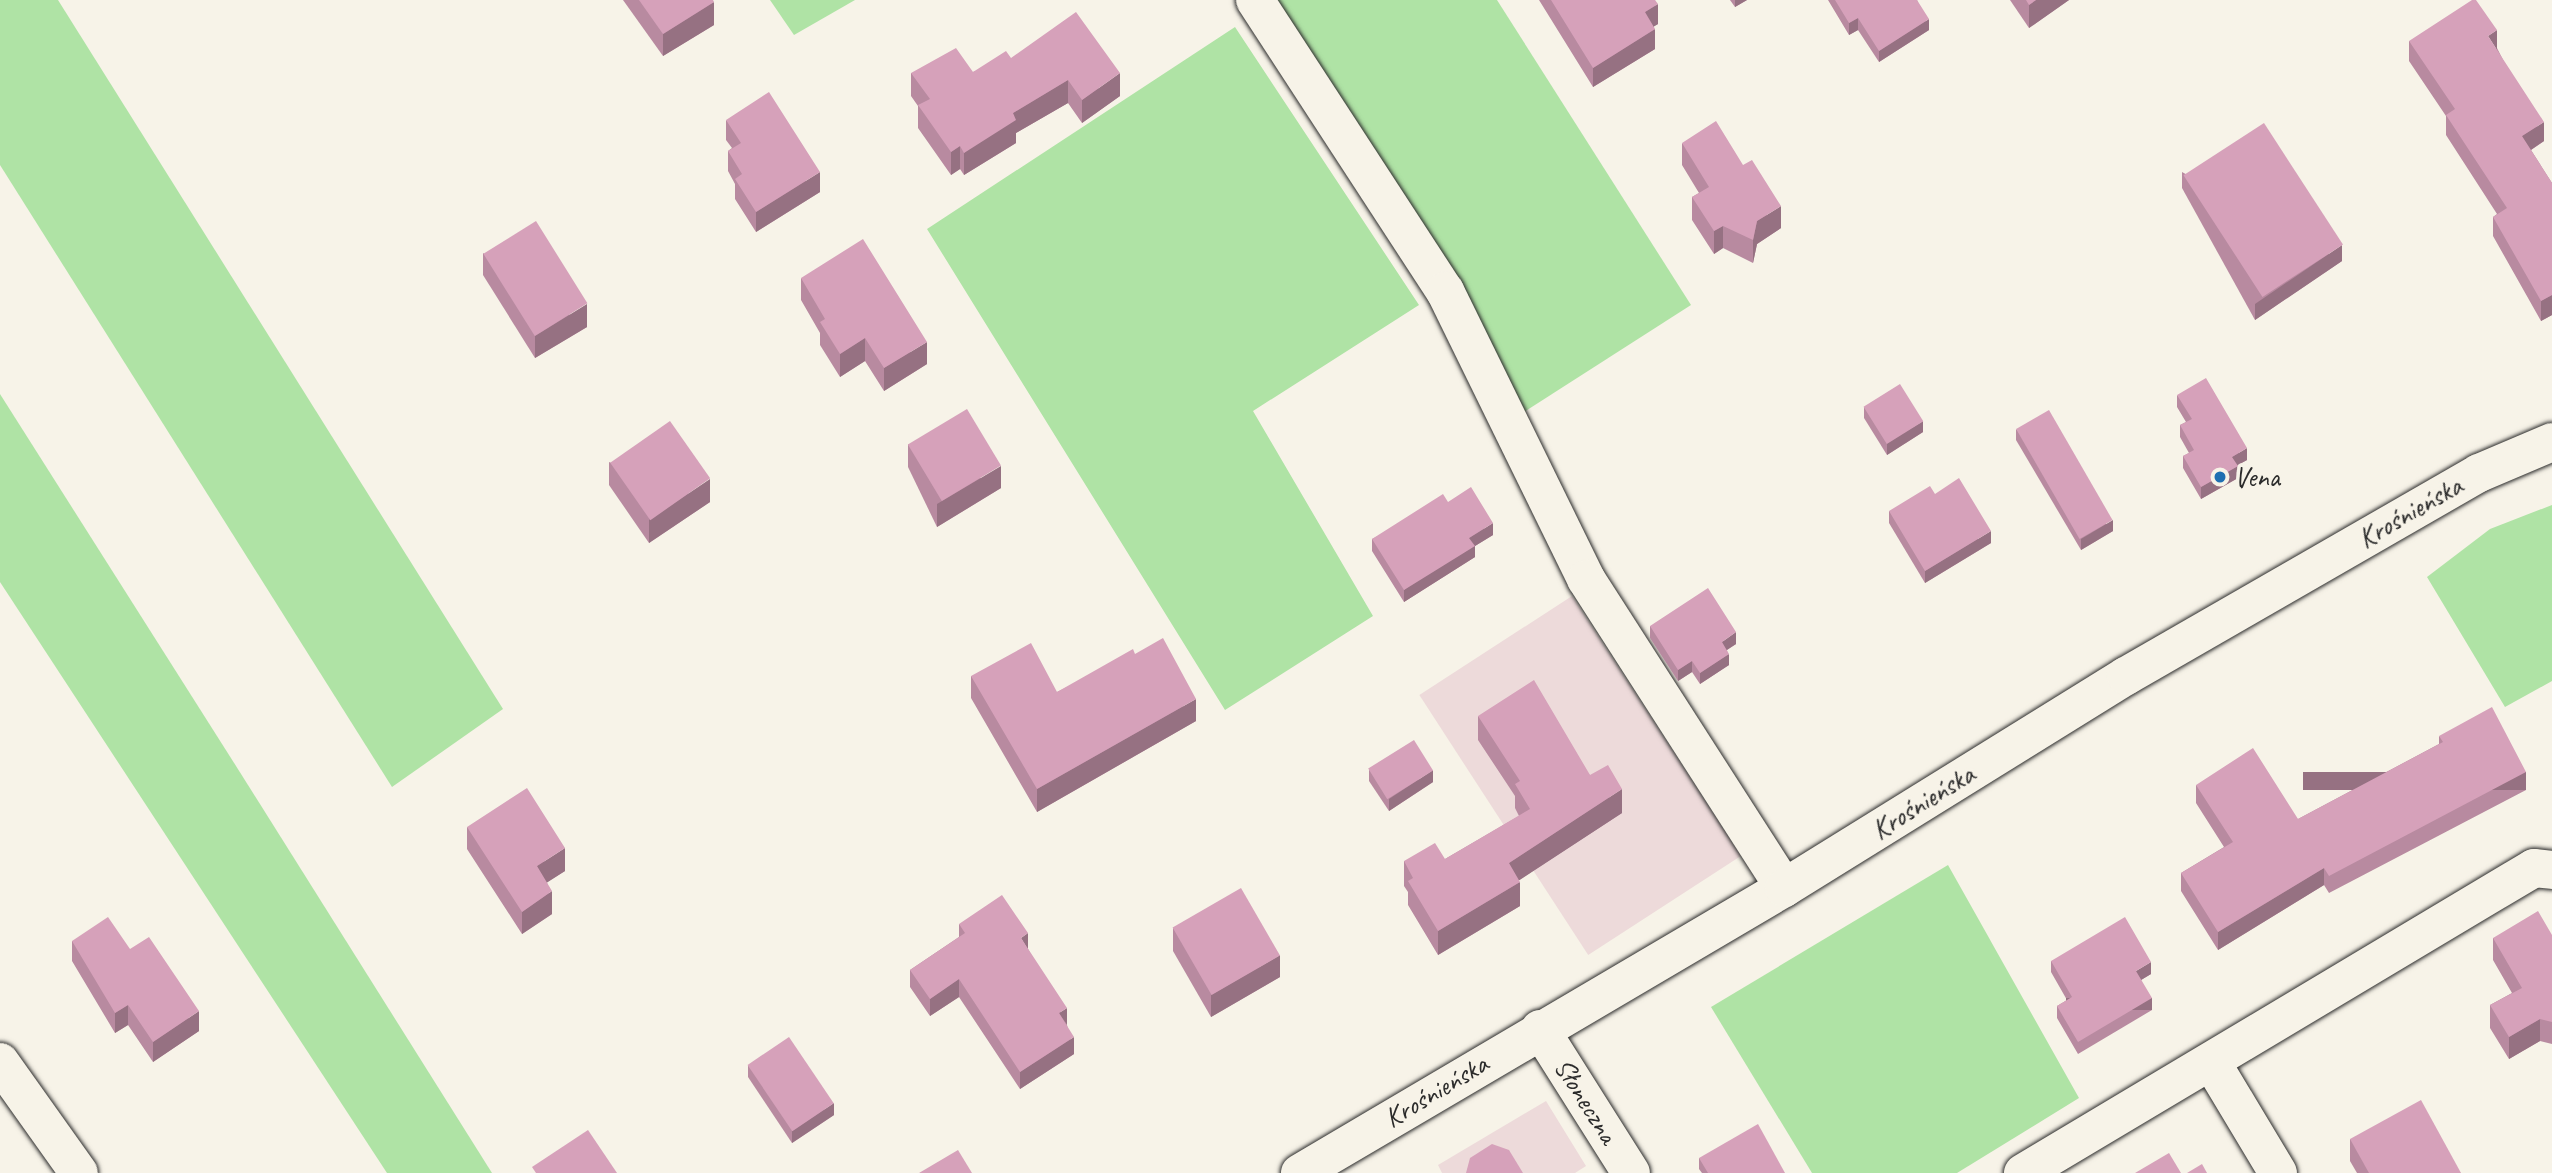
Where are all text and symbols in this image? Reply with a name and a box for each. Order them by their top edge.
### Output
place label: Vena [2234,460,2280,494]
marker: Vena [2212,469,2228,485]
street label: Krośnieńska [2352,469,2468,555]
street label: Krośnieńska [1865,757,1981,847]
street label: Krośnieńska [1378,1047,1494,1135]
street label: Słoneczna [1547,1052,1625,1150]

